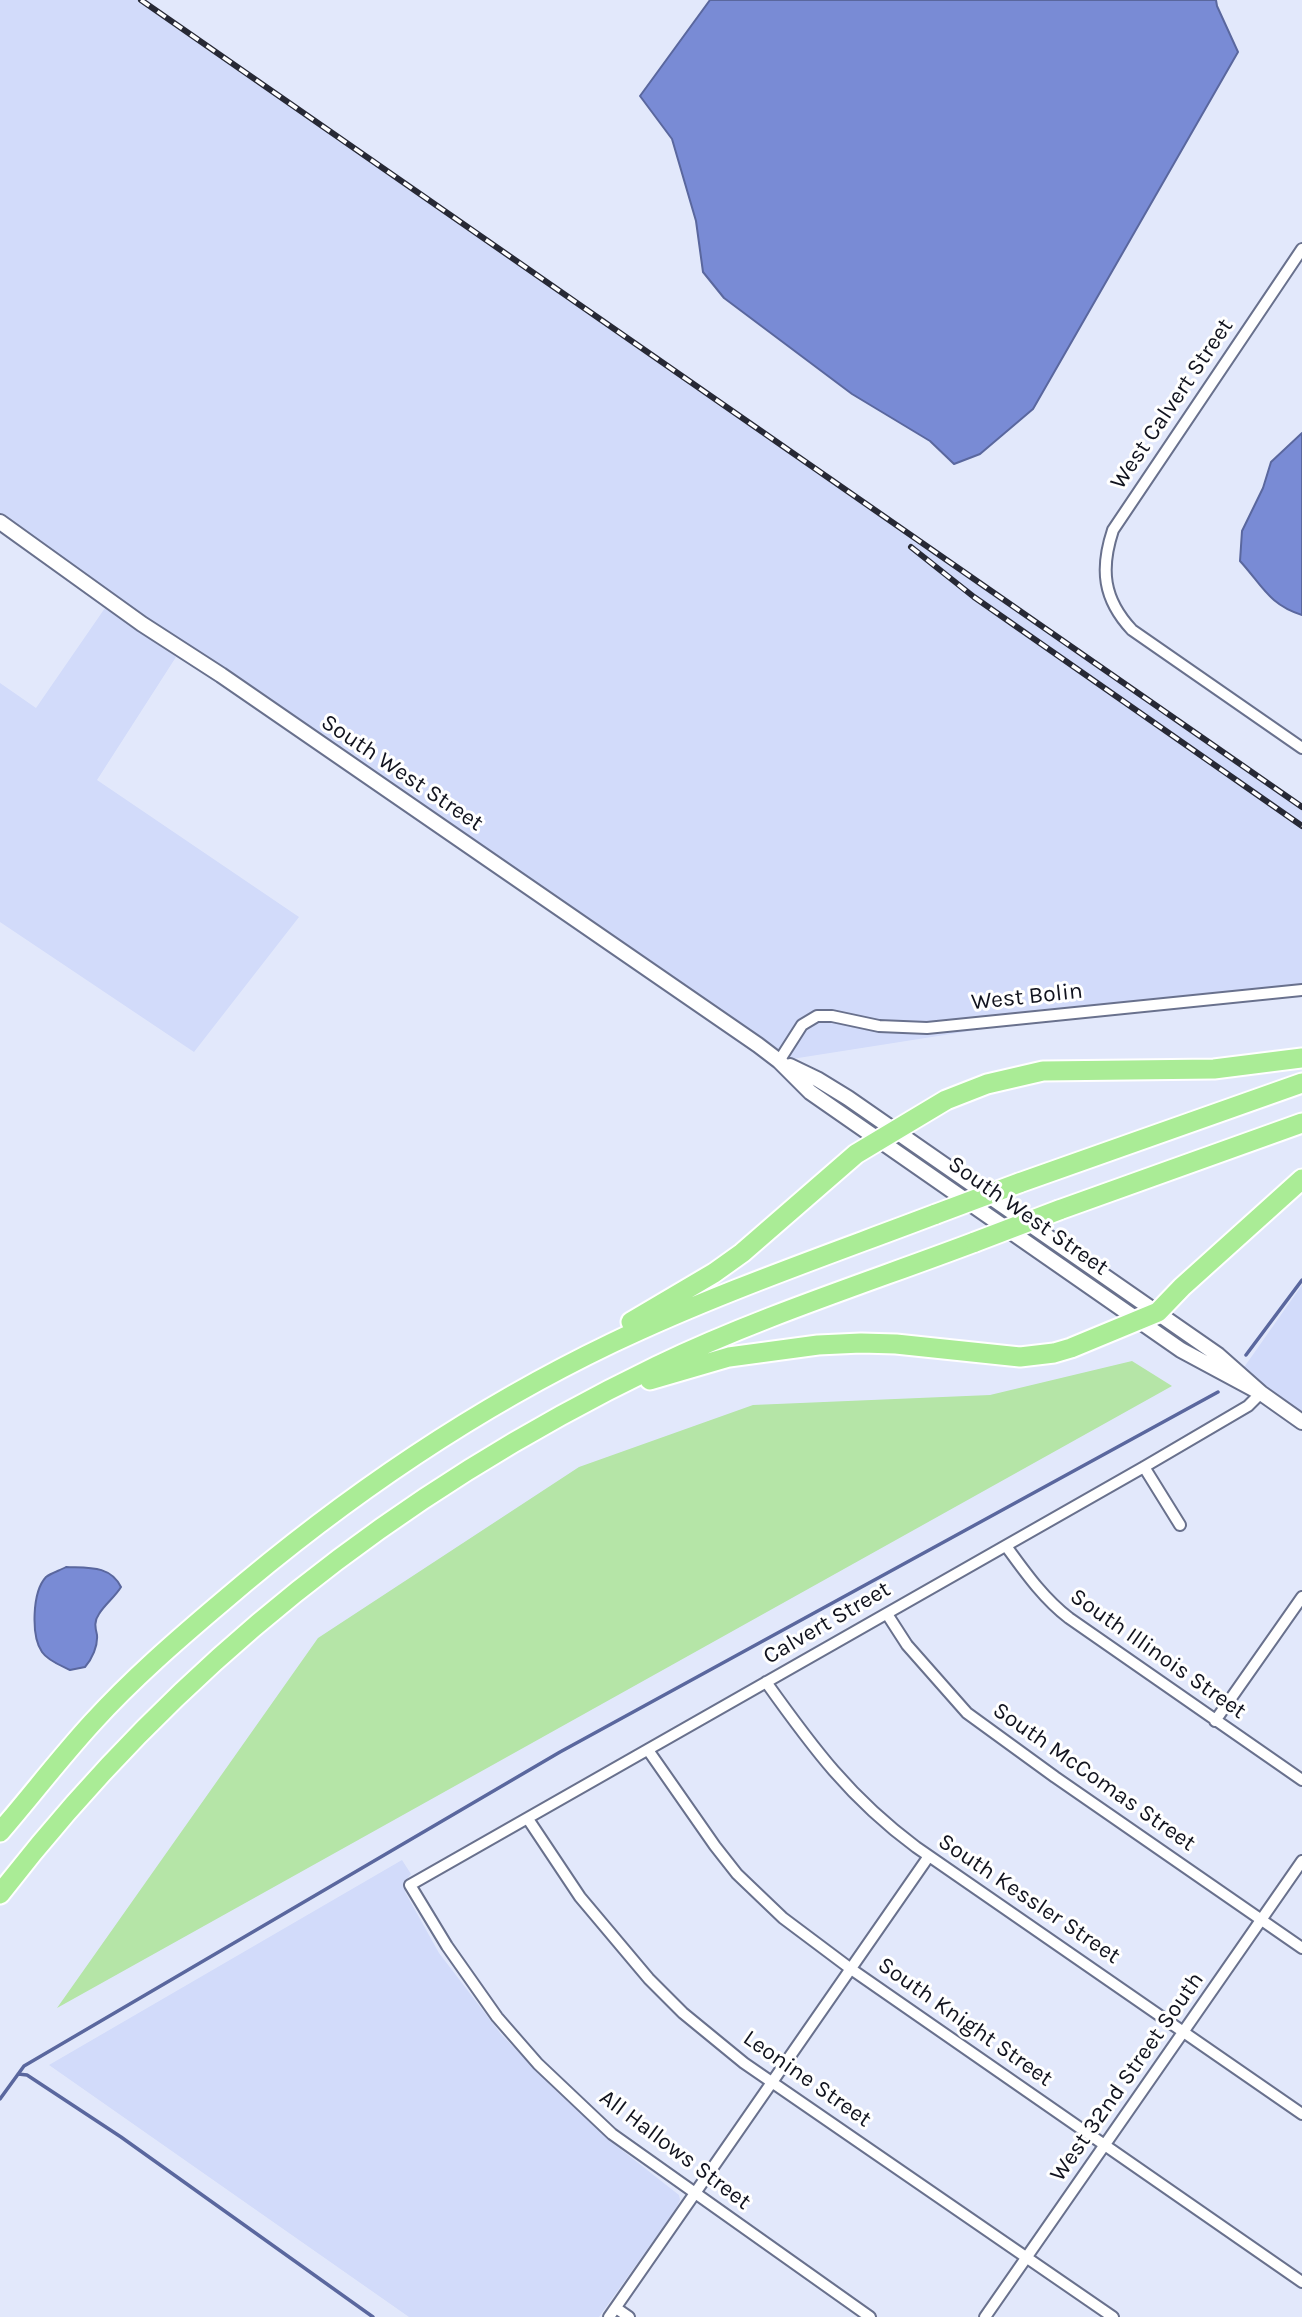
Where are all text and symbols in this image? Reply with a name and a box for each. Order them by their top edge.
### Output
street label: West Calvert Street [1105,313,1239,495]
street label: South West Street [316,709,488,837]
street label: West Bolin [970,977,1084,1017]
street label: South West Street [943,1150,1113,1282]
street label: Calvert Street [759,1576,895,1670]
street label: South Illinois Street [1065,1583,1251,1725]
street label: South McComas Street [987,1697,1201,1857]
street label: South Kessler Street [933,1828,1125,1970]
street label: South Knight Street [872,1951,1058,2093]
street label: West 32nd Street South [1044,1967,1210,2187]
street label: Leonine Street [738,2025,876,2133]
street label: All Hallows Street [594,2084,756,2216]

